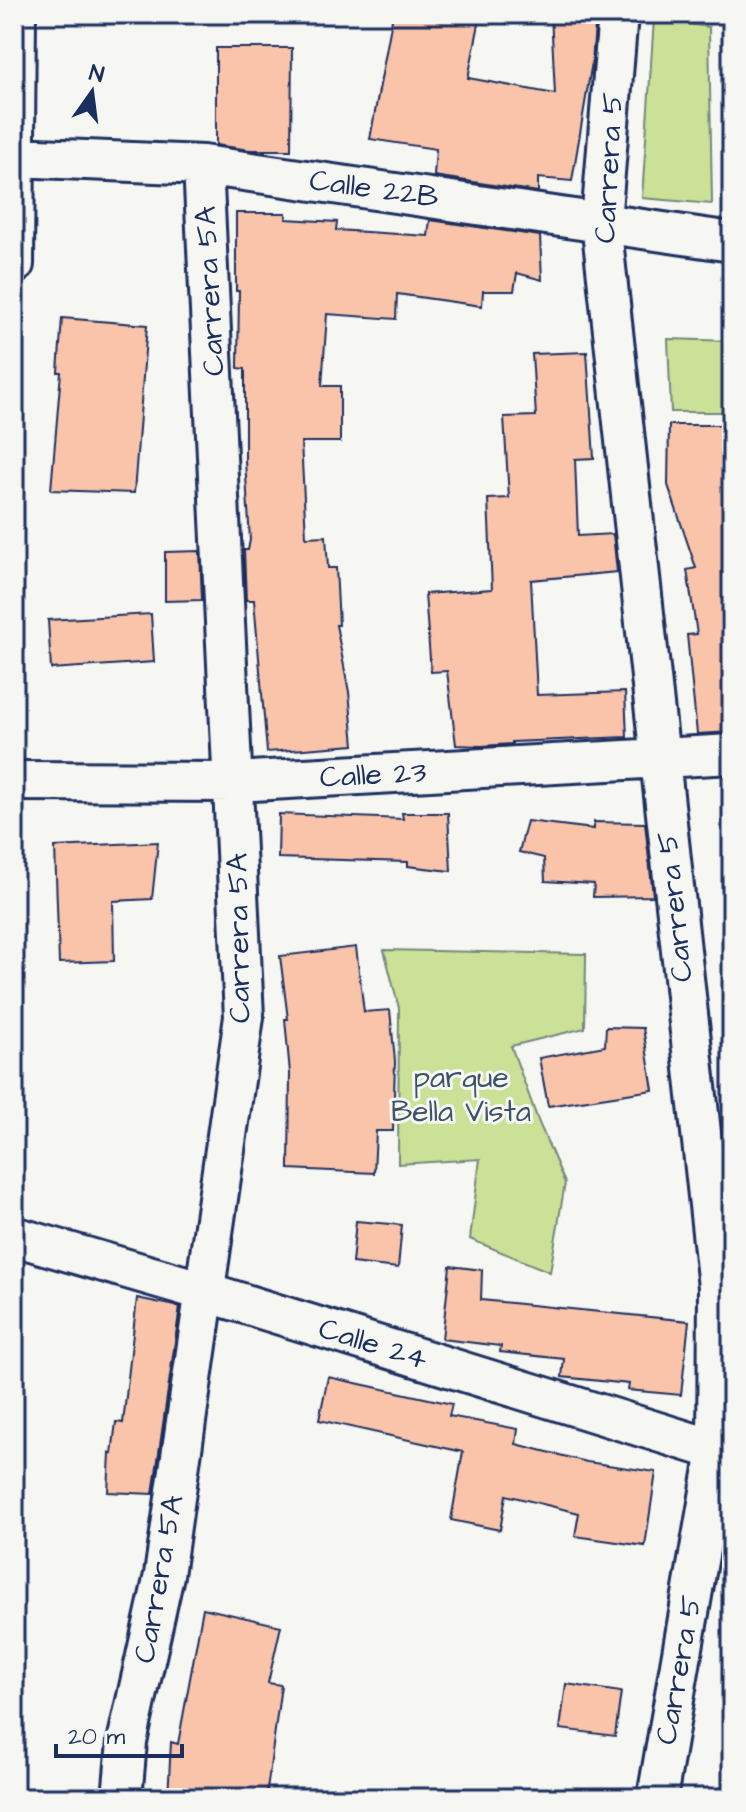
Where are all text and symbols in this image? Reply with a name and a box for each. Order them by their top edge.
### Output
north arrow [52,52,132,132]
text: N [86,57,107,91]
street label: Carrera 5 [584,92,634,244]
street label: Calle 22B [307,159,441,219]
street label: Carrera 5A [185,205,235,377]
street label: Calle 23 [319,751,427,799]
street label: Carrera 5 [646,830,704,984]
street label: Carrera 5A [217,853,261,1023]
park label: parque Bella Vista [391,1057,531,1133]
street label: Calle 24 [313,1308,433,1380]
street label: Carrera 5A [124,1492,194,1666]
street label: Carrera 5 [645,1592,713,1748]
scale bar [56,1708,182,1758]
text: 20 m [68,1720,125,1754]

